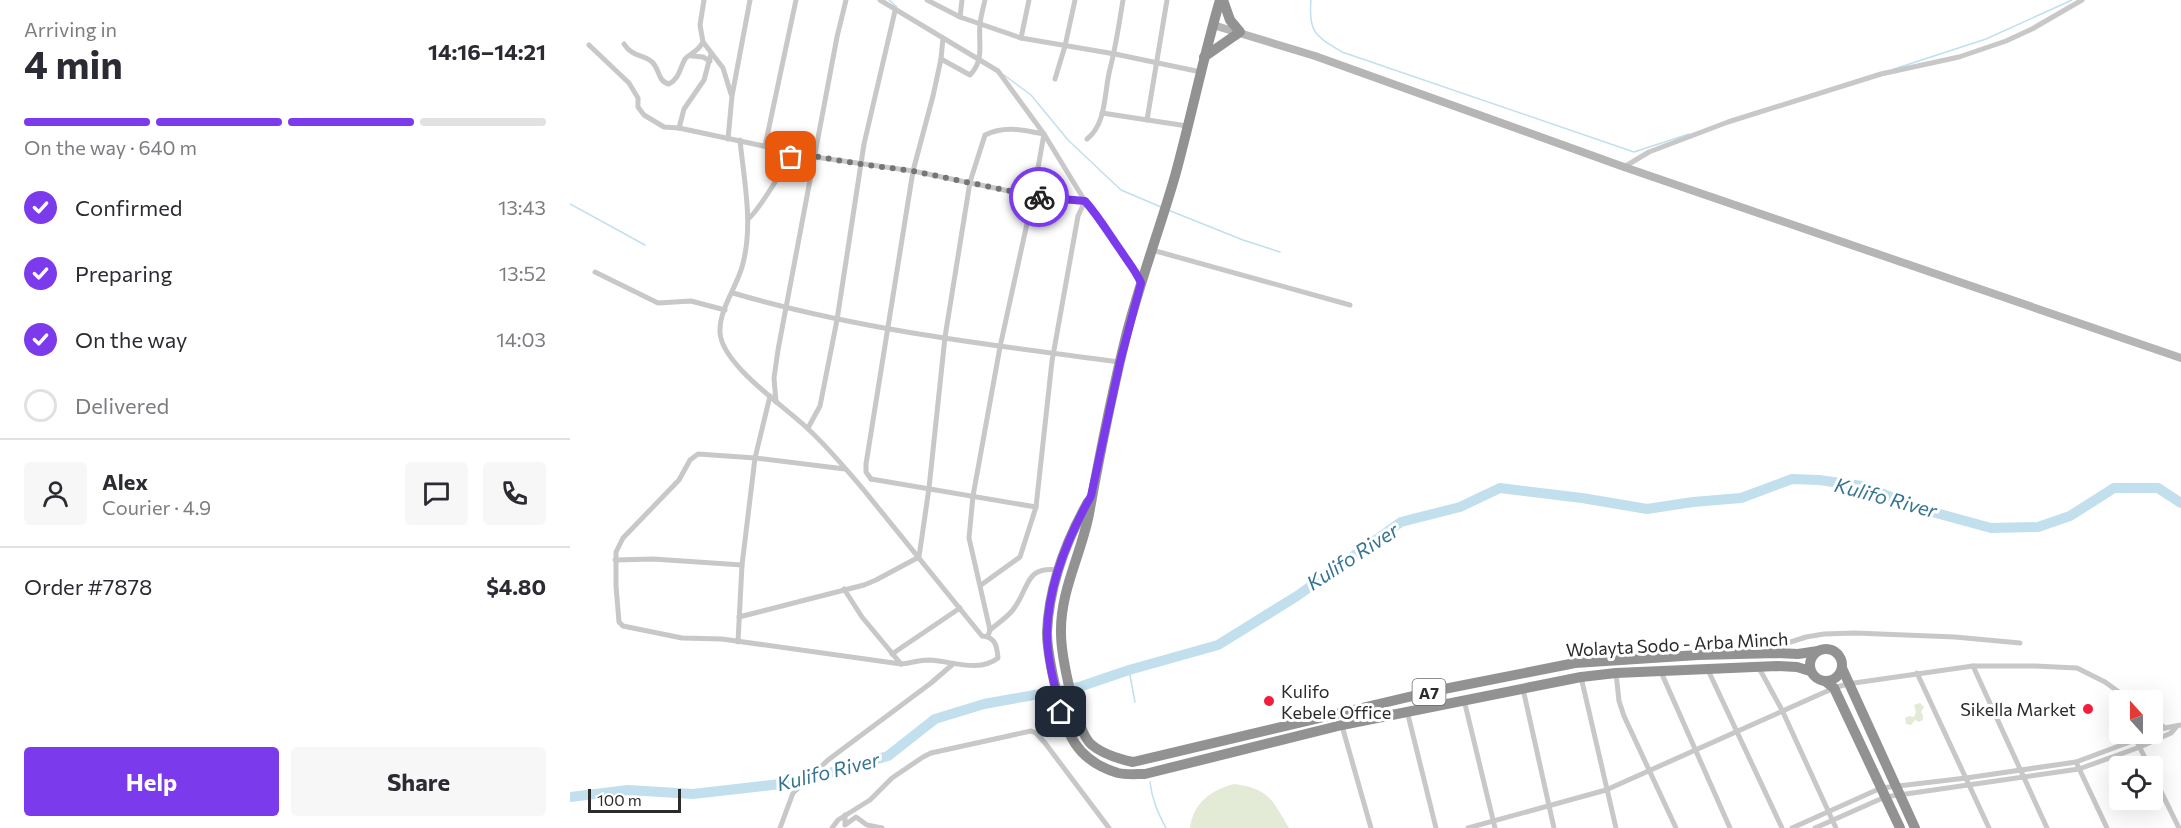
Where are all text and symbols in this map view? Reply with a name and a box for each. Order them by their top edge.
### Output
text: Arriving in [24,17,117,41]
text: 14:16–14:21 [428,38,546,65]
text: 4 min [24,39,123,87]
pin [765,131,816,182]
text: On the way · 640 m [24,135,197,159]
icon: bag [774,140,807,173]
courier [1009,167,1069,227]
icon: bike [1023,181,1056,214]
icon: check [24,191,57,224]
text: Confirmed [75,194,182,221]
text: 13:43 [498,195,546,219]
icon: check [24,257,57,290]
text: Preparing [75,260,172,287]
text: 13:52 [499,261,546,285]
icon: check [24,323,57,356]
text: On the way [75,326,187,353]
text: 14:03 [496,327,546,351]
text: Delivered [75,392,169,419]
button: person [24,462,87,525]
button: chat [405,462,468,525]
button: phone [483,462,546,525]
text: Alex [102,468,148,495]
water label: Kulifo River [1832,472,1941,522]
text: Courier · 4.9 [102,495,211,519]
water label: Kulifo River [1301,517,1403,595]
text: Order #7878 [24,573,152,600]
text: $4.80 [486,573,546,600]
street label: Wolayta Sodo - Arba Minch [1565,627,1789,661]
road number: A7 [1412,679,1446,705]
place label: Kulifo Kebele Office [1281,680,1391,723]
pin [1035,686,1086,737]
north arrow [2109,690,2163,744]
map controls [2109,690,2163,810]
marker: Kulifo Kebele Office [1262,694,1276,708]
icon: home [1044,695,1077,728]
place label: Sikella Market [1960,698,2076,720]
marker: Sikella Market [2081,702,2095,716]
water label: Kulifo River [774,746,883,795]
button: Help [24,747,279,816]
button: Share [291,747,546,816]
button: locate [2109,756,2163,810]
scale bar [588,786,681,814]
text: 100 m [597,790,642,809]

